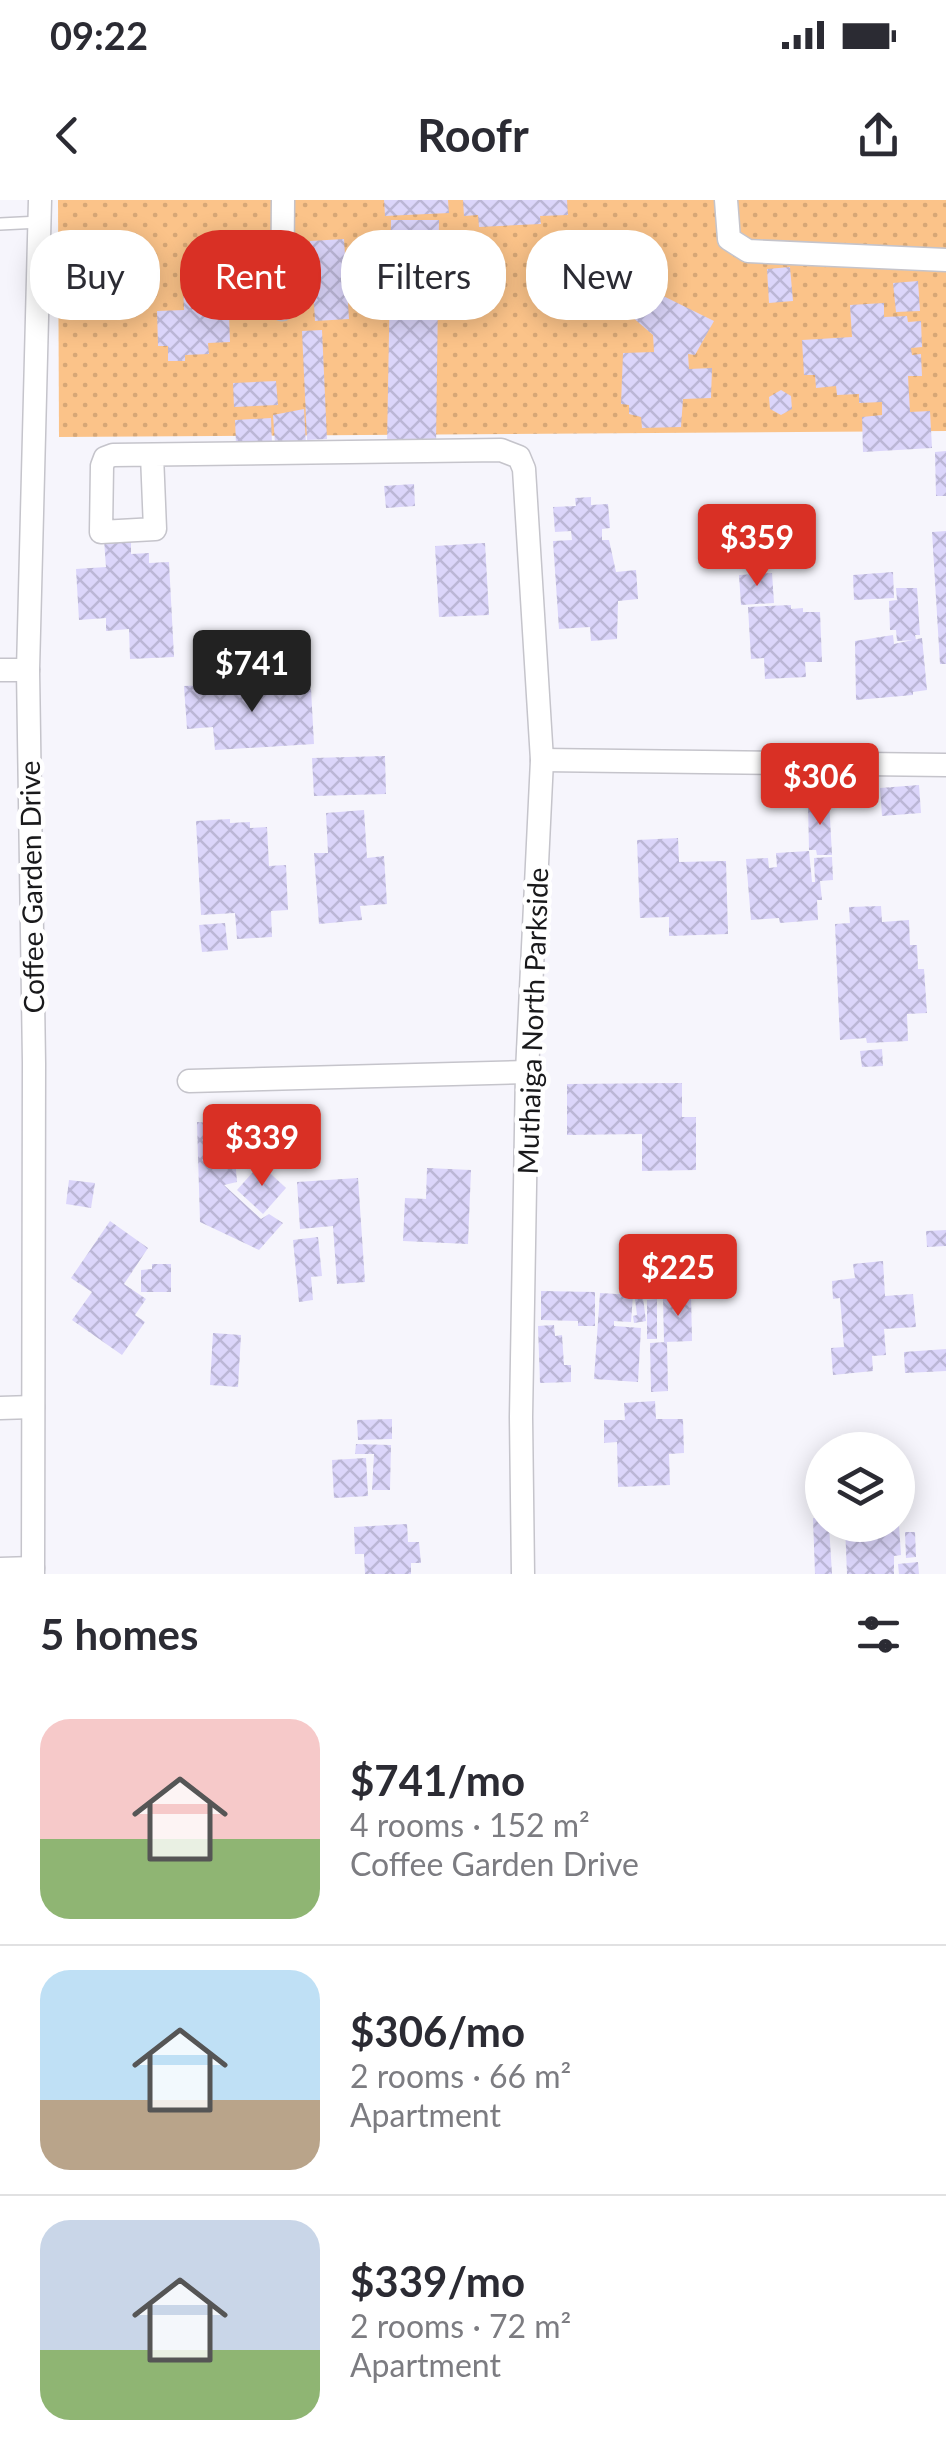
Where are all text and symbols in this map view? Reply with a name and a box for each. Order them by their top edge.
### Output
text: 09:22 [50,12,148,58]
icon: back [40,108,95,163]
text: Roofr [417,108,529,162]
icon: share [851,108,906,163]
chip: Buy [30,230,160,320]
chip: Rent [180,230,321,320]
chip: Filters [341,230,506,320]
chip: New [526,230,668,320]
pin: $359 [698,504,816,589]
text: $359 [720,517,794,556]
pin: $741 [193,630,311,715]
text: $741 [215,643,289,682]
pin: $306 [761,743,879,828]
text: $306 [783,756,857,795]
street label: Coffee Garden Drive [12,760,50,1014]
street label: Muthaiga North Parkside [510,867,554,1175]
pin: $339 [203,1104,321,1189]
text: $339 [225,1117,299,1156]
pin: $225 [619,1234,737,1319]
text: $225 [641,1247,715,1286]
map controls [805,1432,915,1542]
button: layers [805,1432,915,1542]
icon: filters [851,1607,906,1662]
text: 5 homes [40,1609,198,1659]
text: $741/mo [350,1755,525,1805]
icon: home [120,1759,240,1879]
text: 4 rooms · 152 m² [350,1805,590,1844]
text: Coffee Garden Drive [350,1844,639,1883]
text: $306/mo [350,2006,525,2056]
icon: home [120,2010,240,2130]
text: 2 rooms · 66 m² [350,2056,571,2095]
text: Apartment [350,2095,501,2134]
text: $339/mo [350,2256,525,2306]
icon: home [120,2260,240,2380]
text: 2 rooms · 72 m² [350,2306,571,2345]
text: Apartment [350,2345,501,2384]

